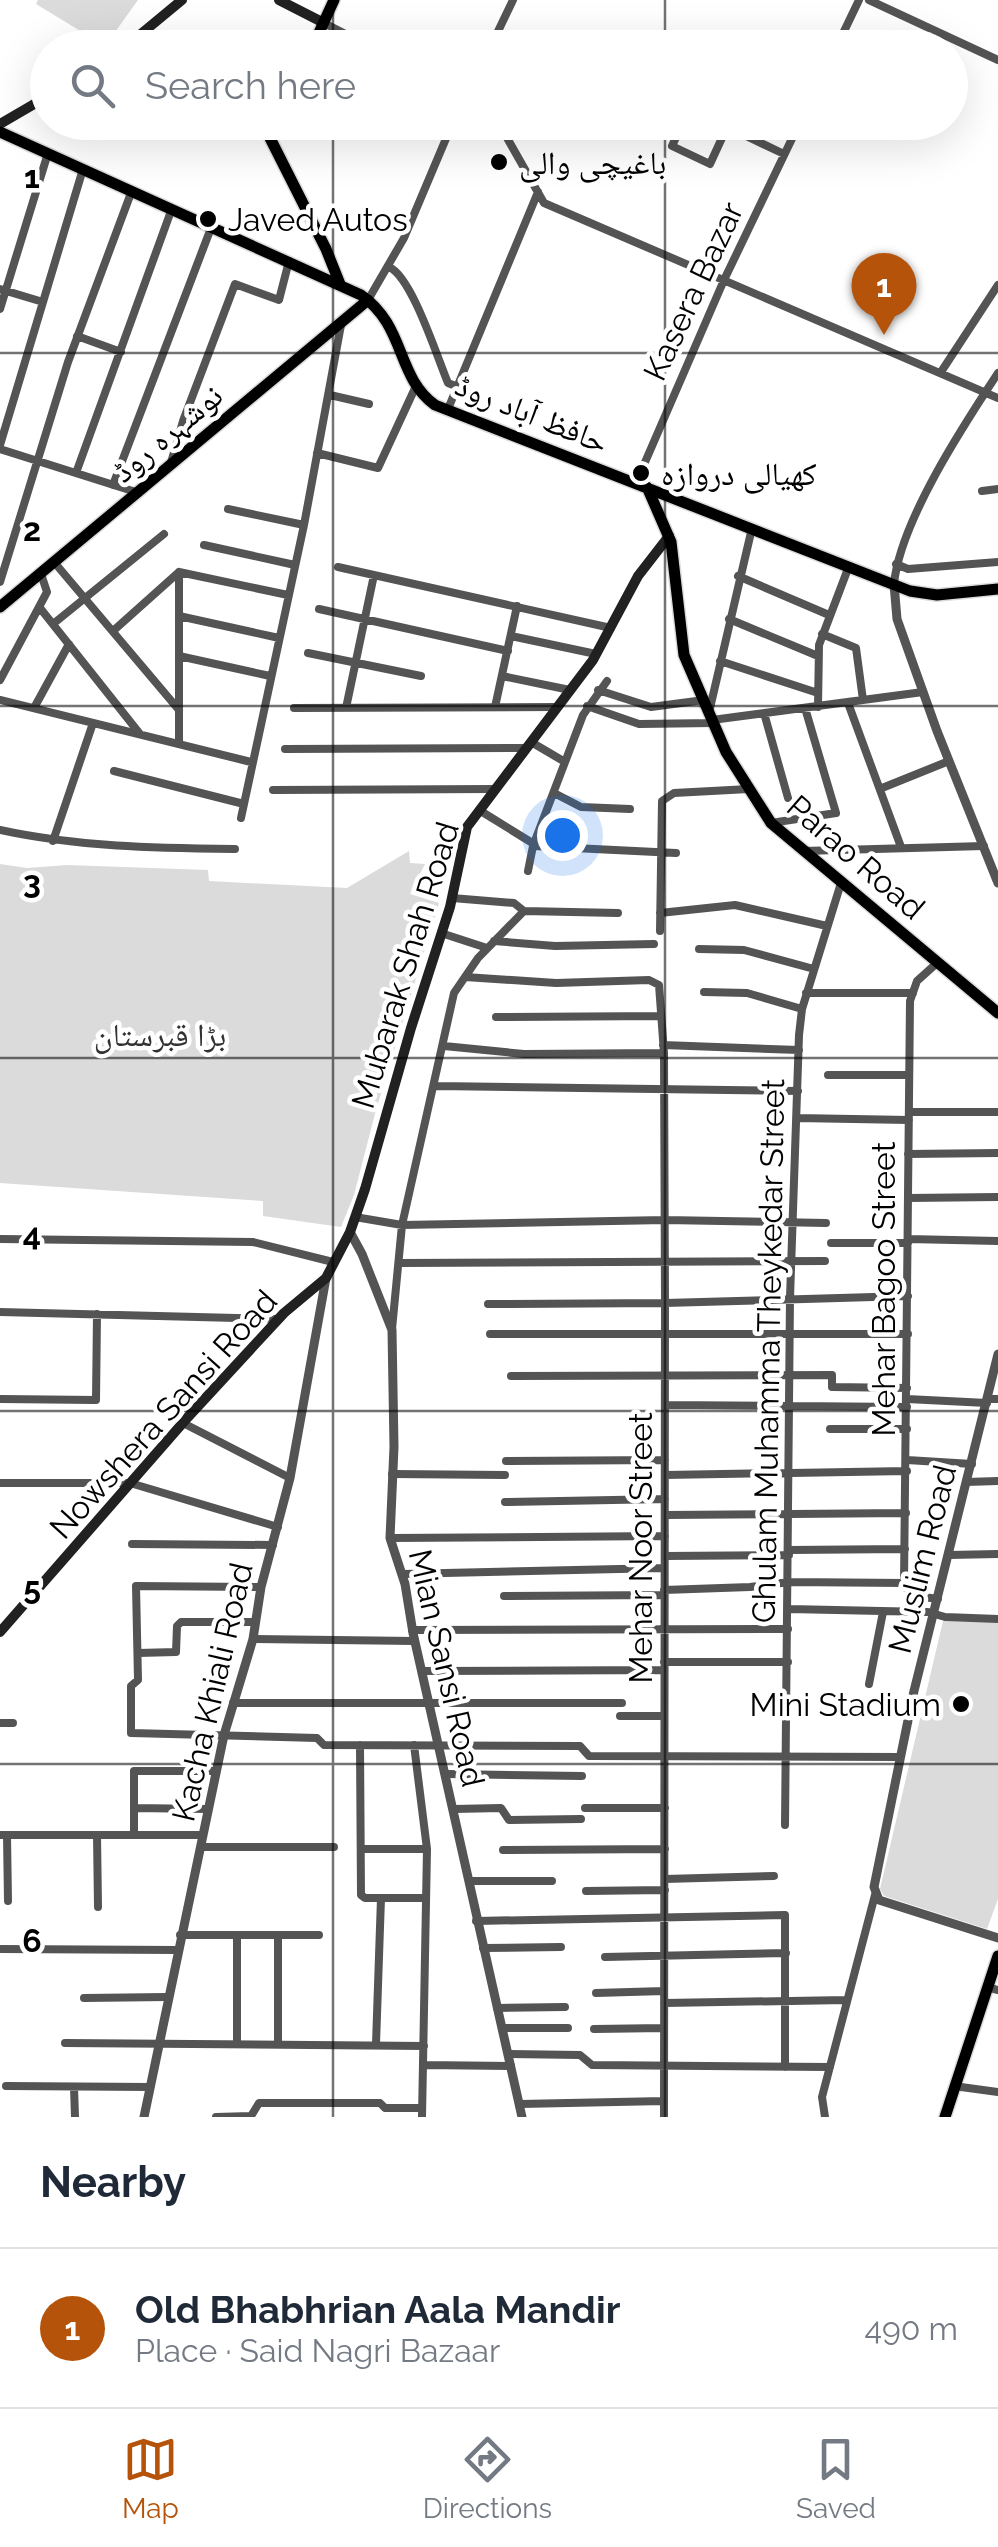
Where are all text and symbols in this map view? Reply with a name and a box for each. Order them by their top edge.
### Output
search box [30,30,968,140]
icon: search [65,58,120,113]
text: Search here [145,63,356,108]
place label: باغیچی والی [519,144,666,183]
marker: باغیچی والی [488,151,510,173]
text: 1 [24,158,40,195]
street label: Kasera Bazar [636,196,750,386]
place label: Javed Autos [228,201,408,238]
marker: Javed Autos [197,208,219,230]
pin: 1 [852,252,916,335]
street label: حافظ آباد روڈ [450,366,614,460]
street label: نوشہرہ روڈ [104,376,230,490]
place label: کھیالی دروازہ [661,455,817,494]
marker: کھیالی دروازہ [630,462,652,484]
text: 2 [23,511,41,548]
street label: Parao Road [780,787,932,927]
your location [537,810,588,861]
street label: Mubarak Shah Road [344,818,466,1112]
text: 3 [23,863,41,900]
park label: بڑا قبرستان [94,1016,226,1054]
street label: Ghulam Muhamma Theykedar Street [745,1078,791,1623]
street label: Mehar Bagoo Street [865,1141,902,1436]
text: 4 [23,1216,41,1253]
street label: Nowshera Sansi Road [42,1282,284,1546]
street label: Mehar Noor Street [622,1412,659,1684]
street label: Muslim Road [881,1461,963,1657]
street label: Mian Sansi Road [402,1546,492,1790]
street label: Kacha Khiali Road [164,1559,260,1825]
text: 5 [23,1569,41,1606]
place label: Mini Stadium [750,1686,941,1723]
marker: Mini Stadium [950,1693,972,1715]
text: 6 [22,1922,42,1959]
text: Nearby [40,2158,186,2207]
text: Old Bhabhrian Aala Mandir [135,2287,620,2332]
text: 1 [65,2310,80,2347]
text: 490 m [865,2310,958,2347]
text: Place · Said Nagri Bazaar [135,2332,500,2369]
tab: Map [122,2432,179,2525]
tab: Directions [423,2432,552,2525]
tab: Saved [796,2432,876,2525]

